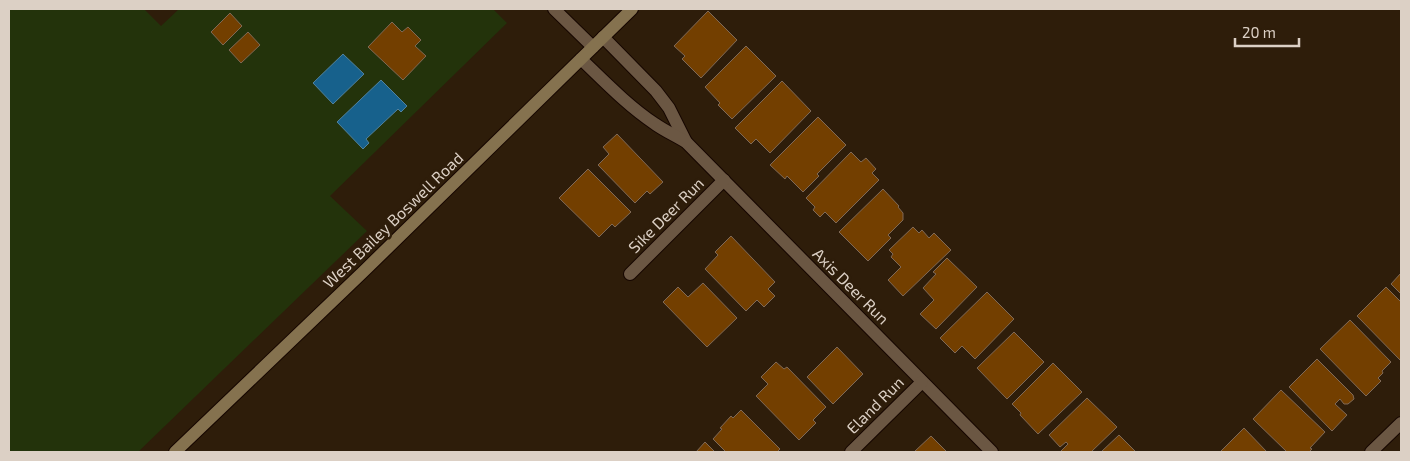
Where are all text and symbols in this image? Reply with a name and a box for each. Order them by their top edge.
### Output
scale bar [1235,15,1299,47]
text: 20 m [1242,23,1276,41]
street label: West Bailey Boswell Road [319,148,467,292]
street label: Sike Deer Run [624,173,707,256]
street label: Axis Deer Run [809,244,893,328]
street label: Eland Run [842,372,907,437]

